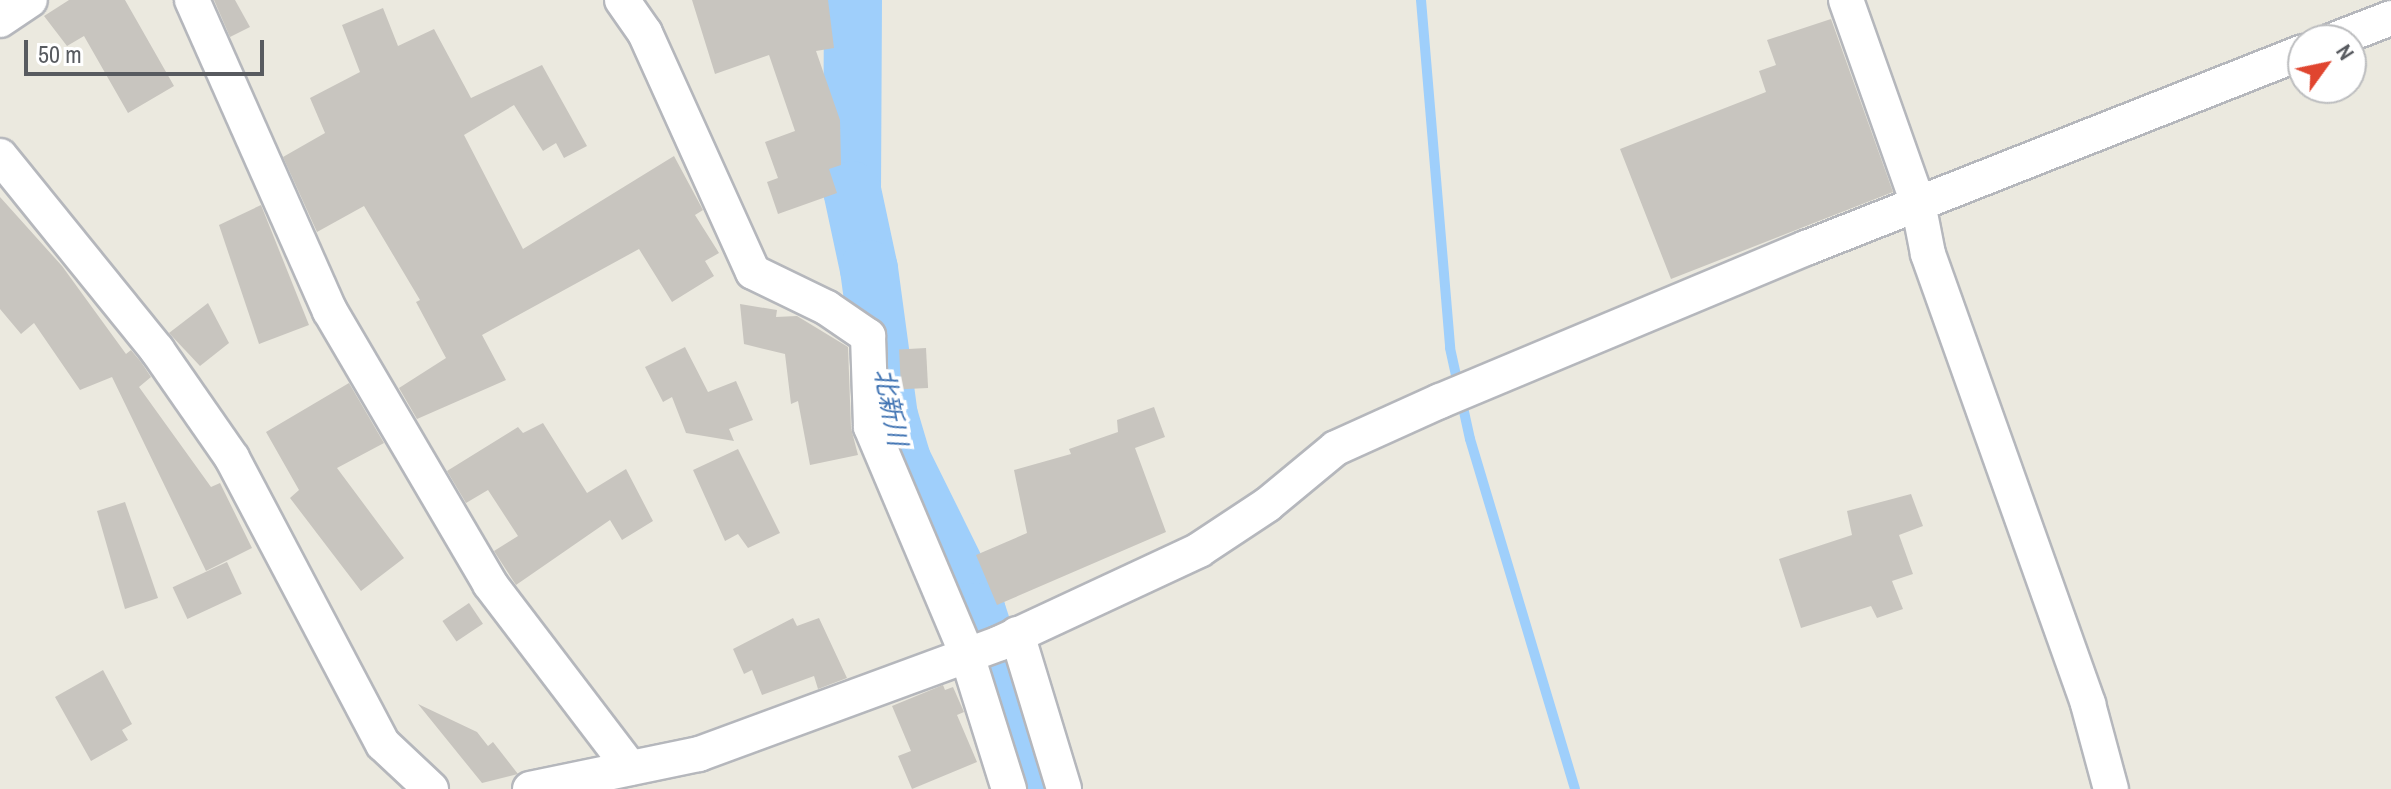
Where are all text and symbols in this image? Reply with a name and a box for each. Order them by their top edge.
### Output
scale bar [28,24,268,74]
north arrow [2287,24,2367,104]
text: 50 m [38,38,82,70]
text: N [2329,38,2362,66]
water label: 北新川 [868,366,914,448]

